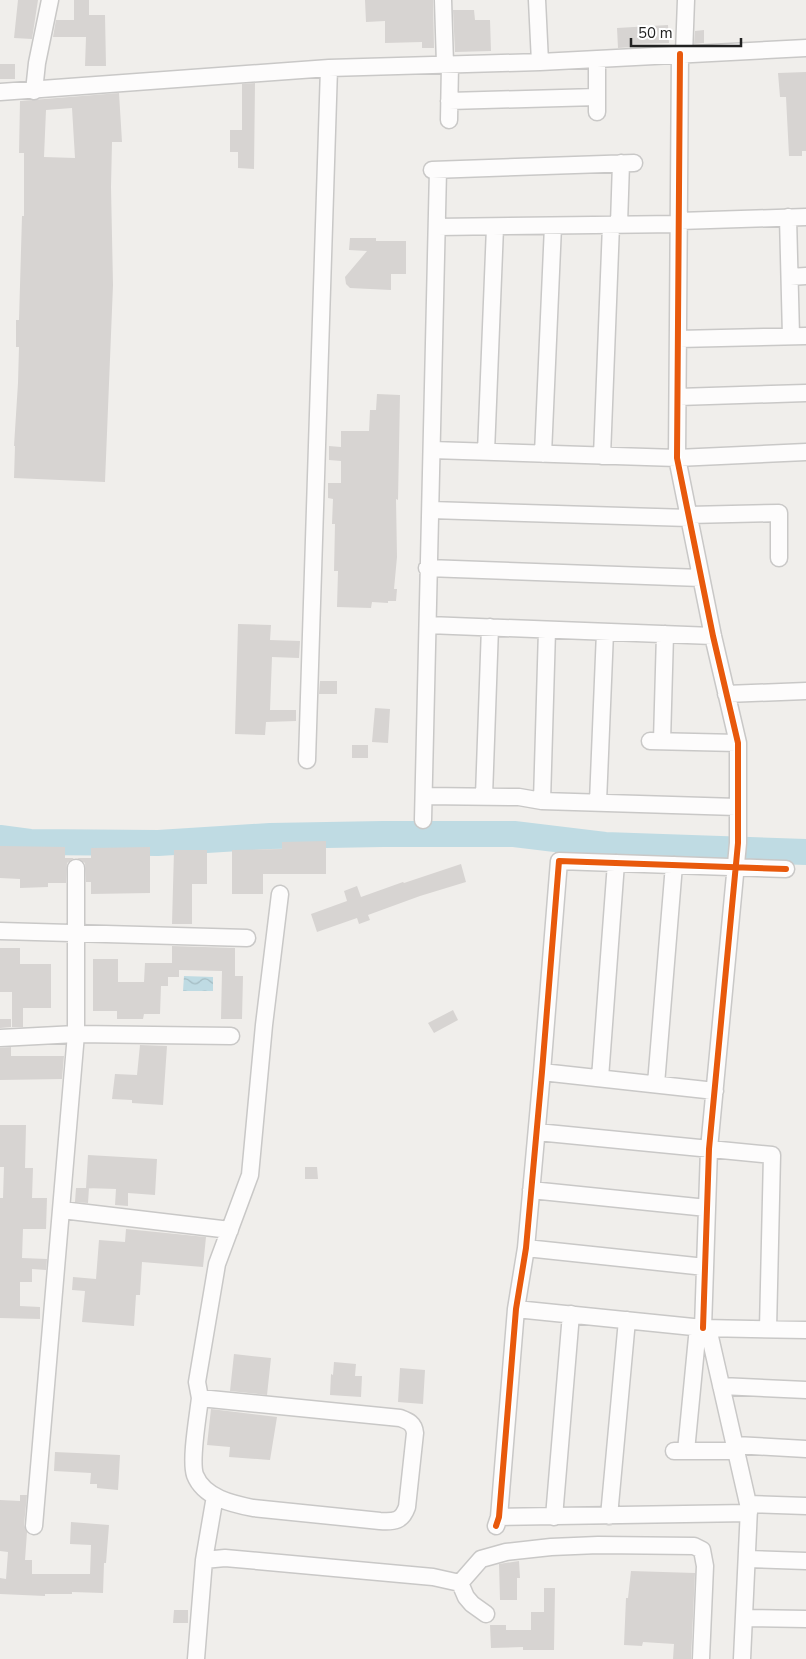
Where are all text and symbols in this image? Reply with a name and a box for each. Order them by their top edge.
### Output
scale bar [631,15,741,47]
text: 50 m [638,23,673,43]

